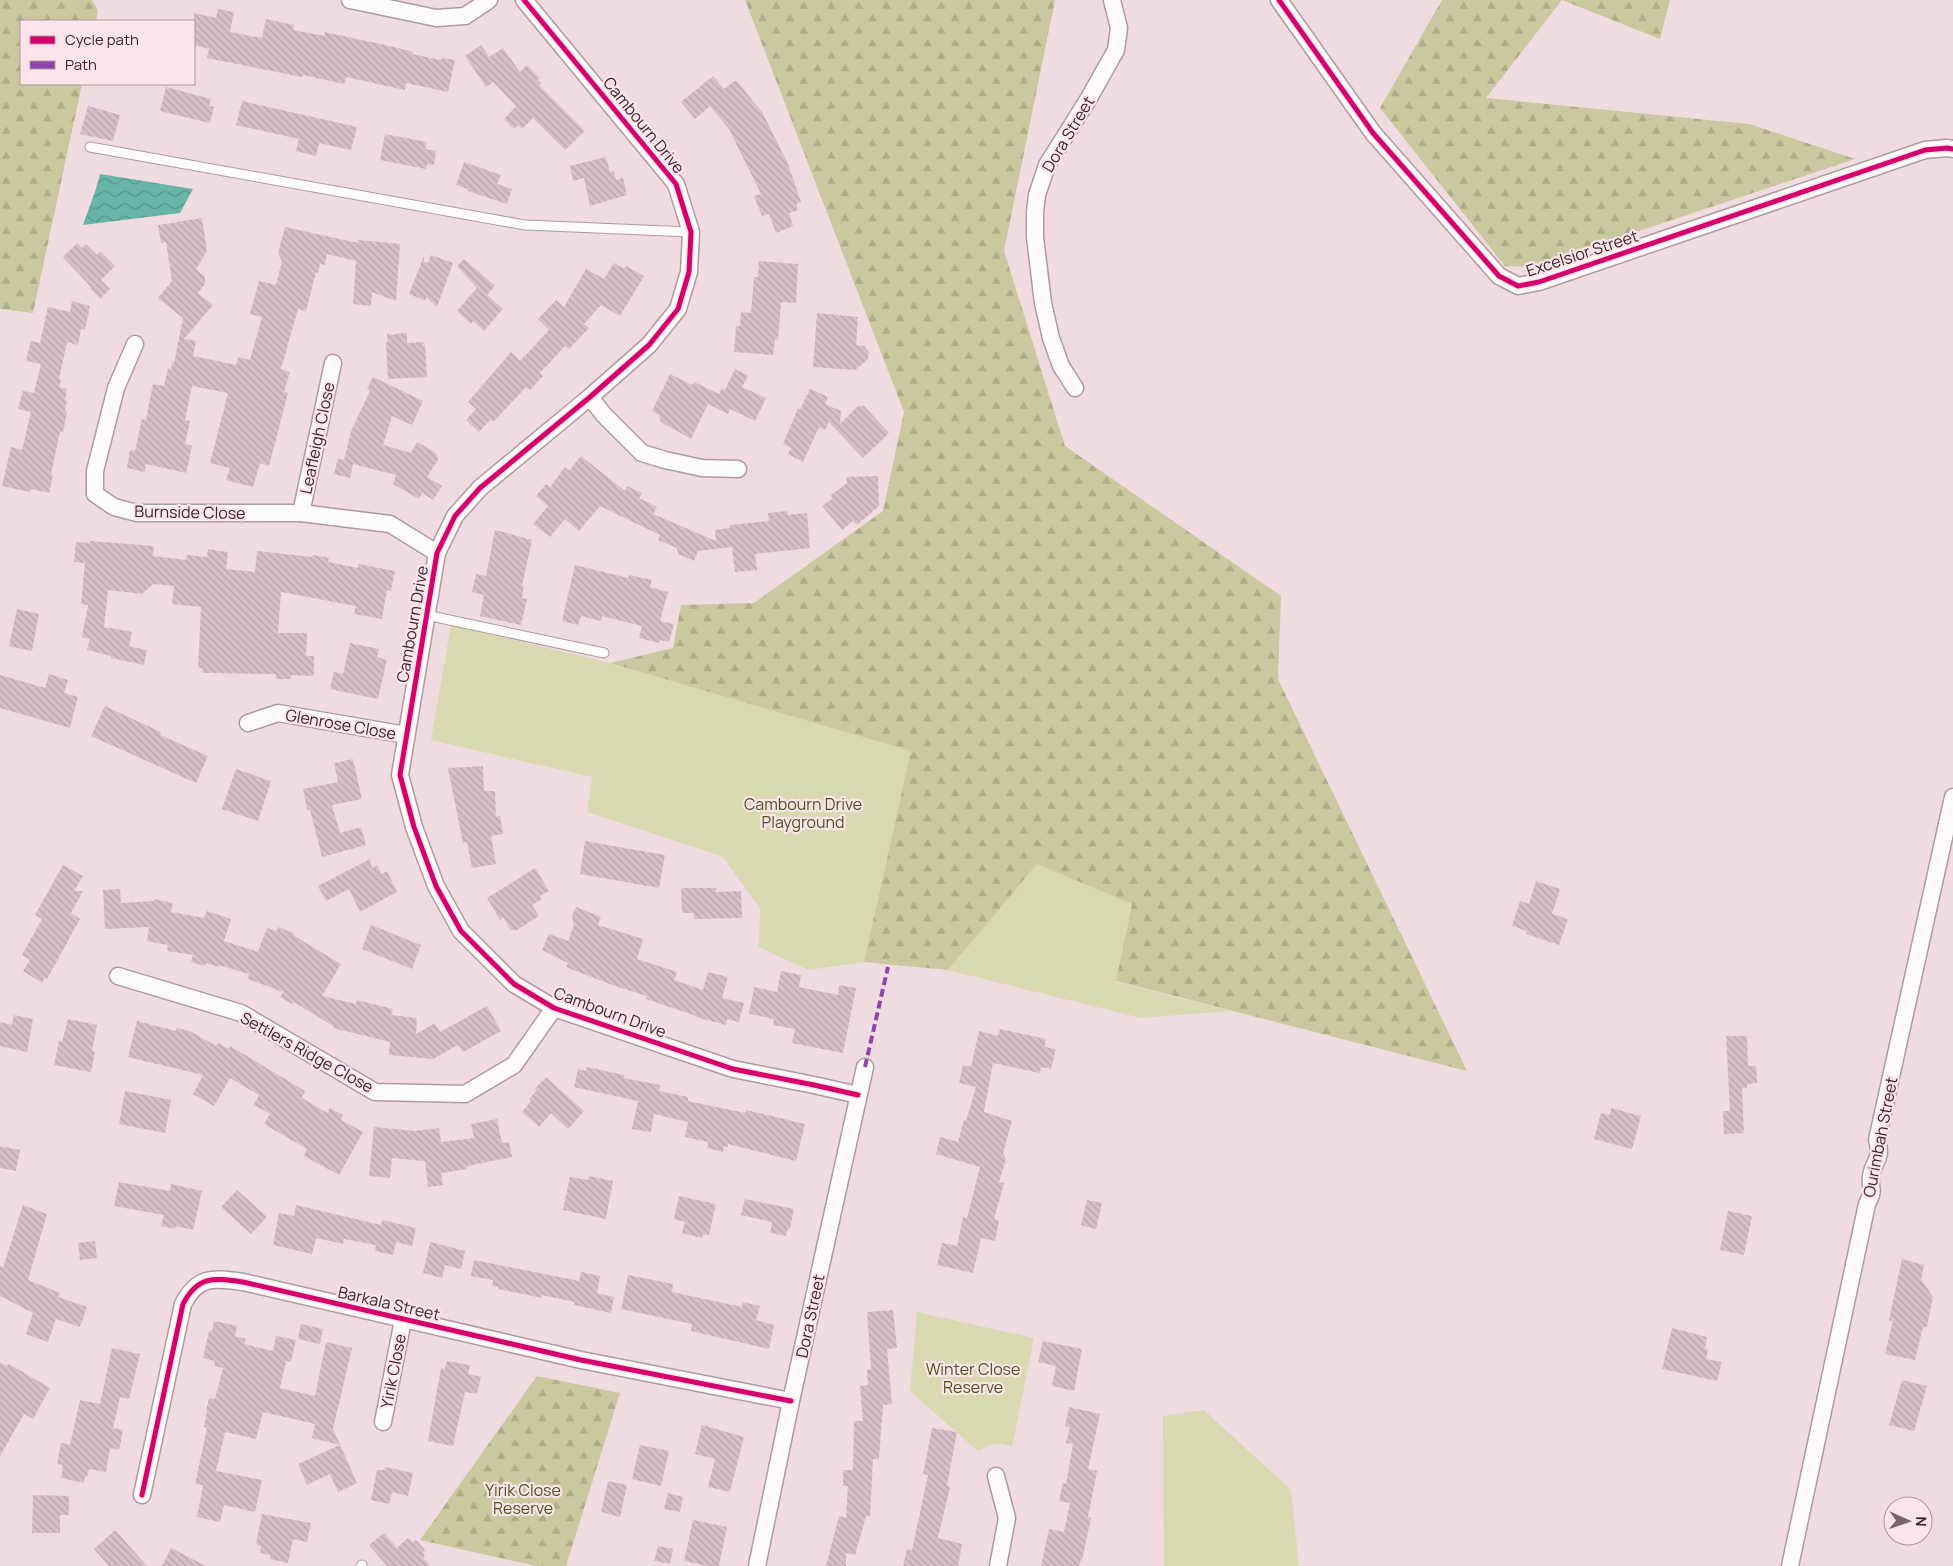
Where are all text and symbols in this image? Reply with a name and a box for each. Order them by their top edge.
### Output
legend [20,20,195,85]
text: Cycle path [65,29,139,50]
text: Path [65,54,97,75]
street label: Cambourn Drive [598,72,690,178]
street label: Dora Street [1037,92,1099,176]
street label: Excelsior Street [1523,225,1641,281]
street label: Leafleigh Close [294,380,340,496]
street label: Burnside Close [134,500,246,524]
street label: Cambourn Drive [391,564,433,684]
street label: Glenrose Close [284,703,398,745]
park label: Cambourn Drive Playground [744,793,862,833]
street label: Cambourn Drive [551,981,669,1043]
street label: Settlers Ridge Close [237,1006,377,1098]
street label: Ourimbah Street [1858,1075,1902,1199]
street label: Dora Street [790,1272,830,1360]
street label: Barkala Street [336,1281,442,1325]
street label: Yirik Close [375,1332,411,1410]
park label: Winter Close Reserve [926,1358,1020,1398]
park label: Yirik Close Reserve [485,1479,561,1519]
north arrow [1883,1496,1933,1546]
text: N [1912,1516,1931,1527]

